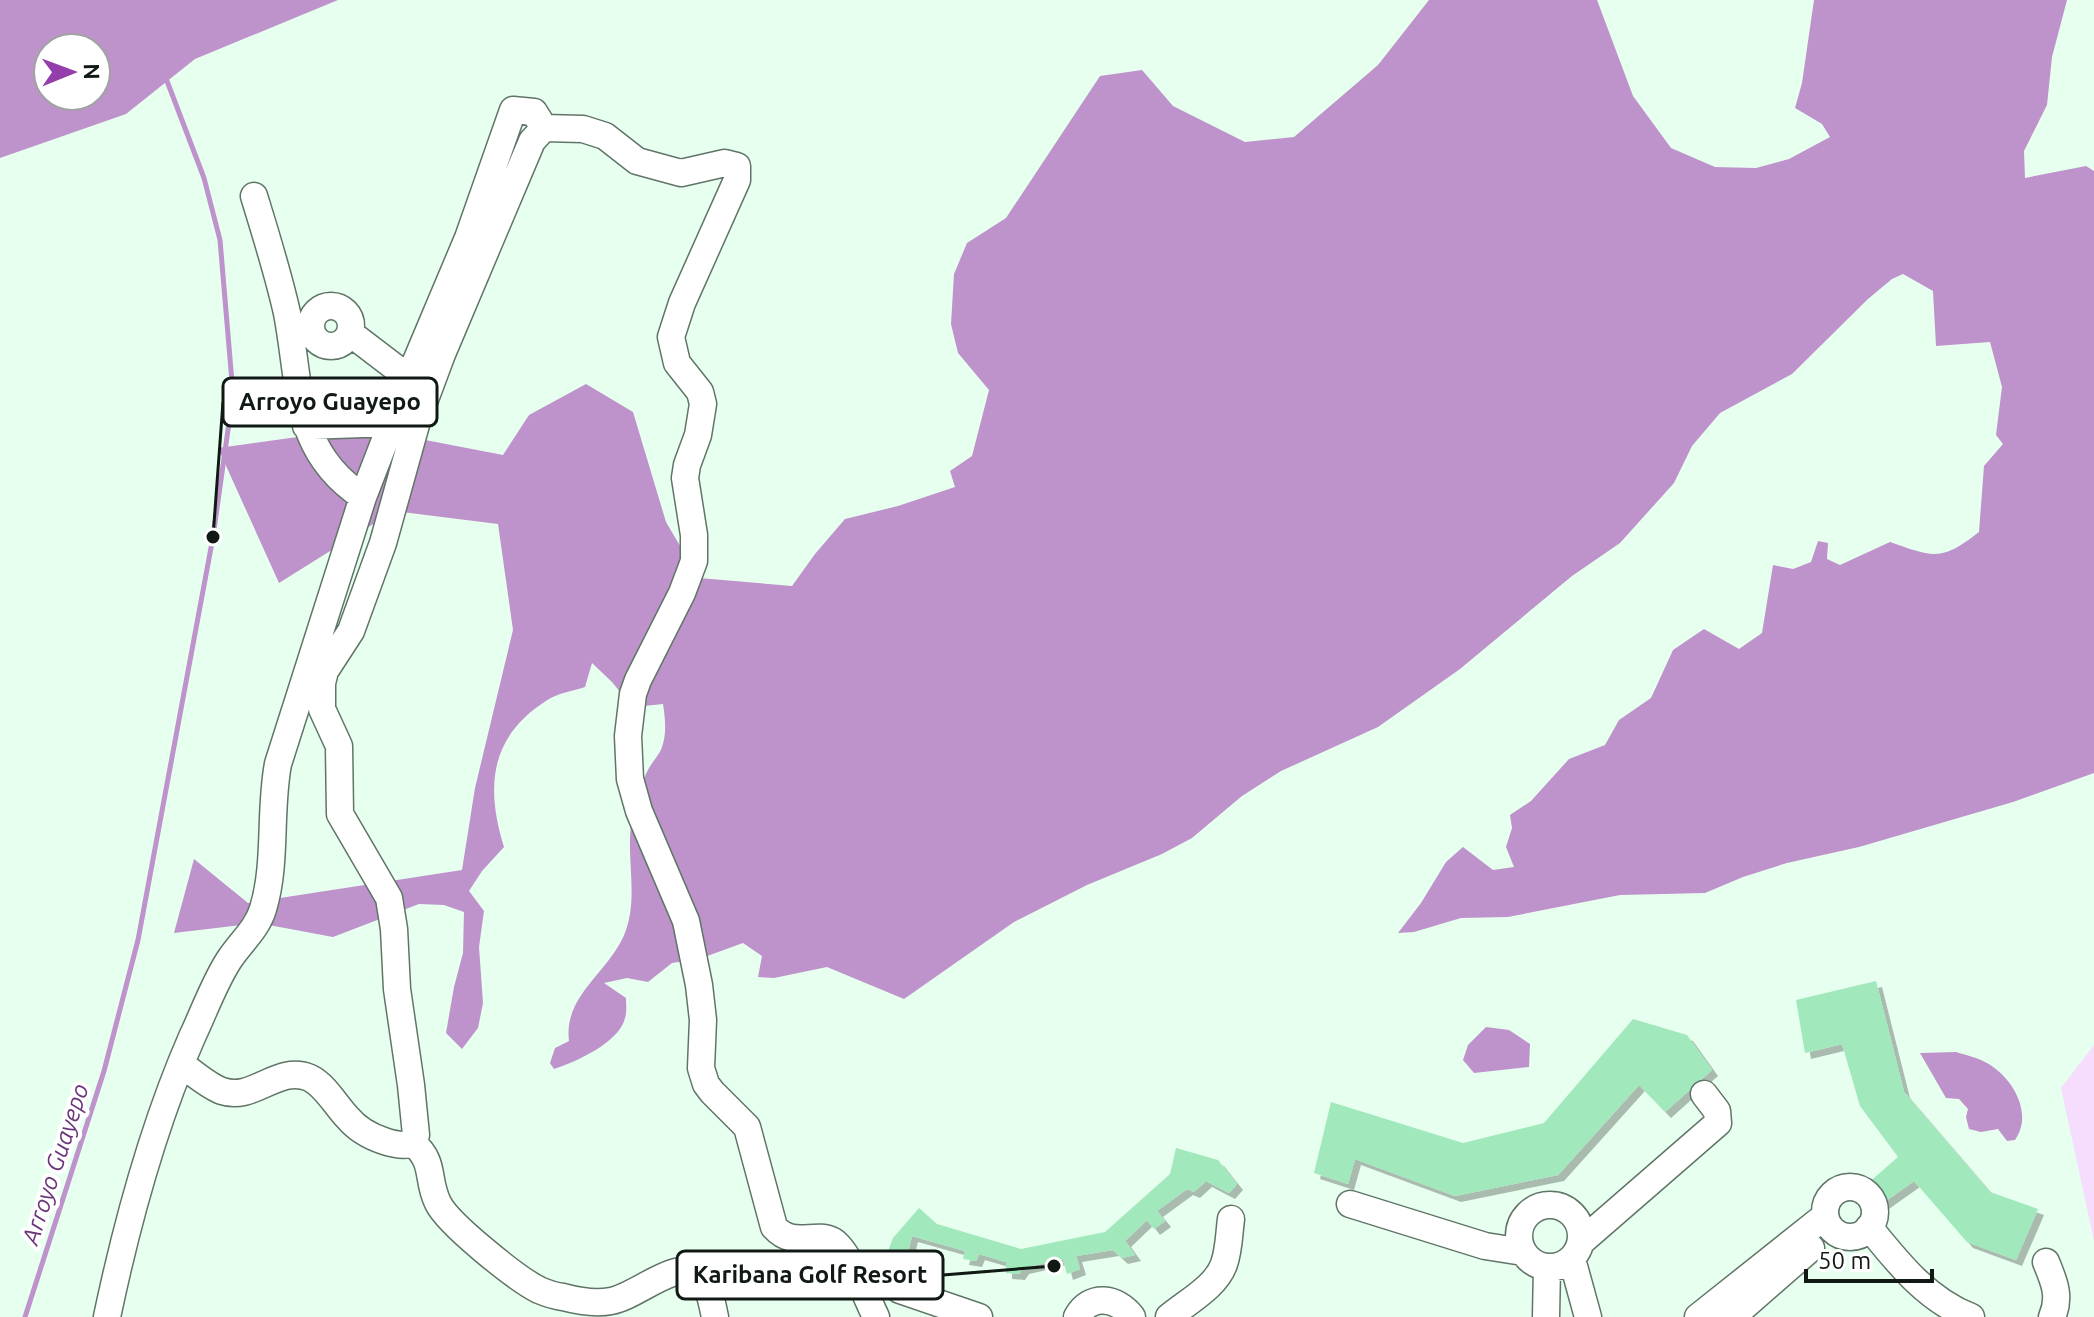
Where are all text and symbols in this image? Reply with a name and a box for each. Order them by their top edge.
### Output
north arrow [32,32,112,112]
text: N [80,63,105,80]
callout: Arroyo Guayepo [223,378,437,426]
text: Arroyo Guayepo [239,388,421,415]
water label: Arroyo Guayepo [16,1080,94,1249]
scale bar [1806,1233,1932,1283]
text: 50 m [1818,1247,1871,1274]
callout: Karibana Golf Resort [677,1251,943,1299]
text: Karibana Golf Resort [693,1261,927,1288]

